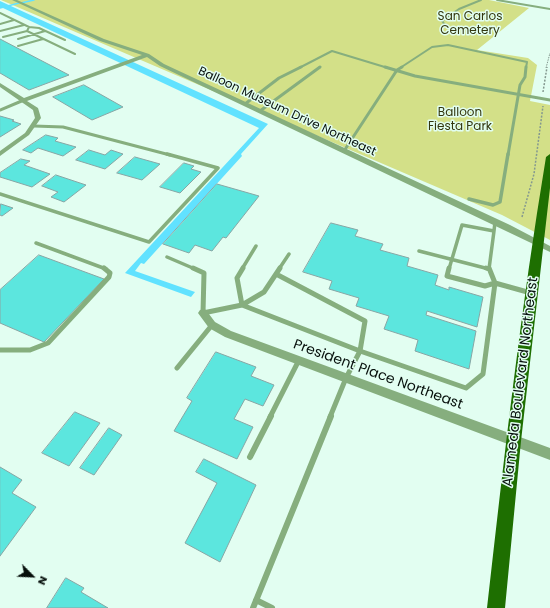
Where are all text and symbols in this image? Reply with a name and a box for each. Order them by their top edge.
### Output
park label: San Carlos Cemetery [438,10,502,38]
street label: Balloon Museum Drive Northeast [196,64,378,160]
park label: Balloon Fiesta Park [428,106,492,134]
street label: Alameda Boulevard Northeast [500,276,542,488]
street label: President Place Northeast [291,336,465,414]
north arrow [12,556,52,596]
text: N [34,574,52,588]

